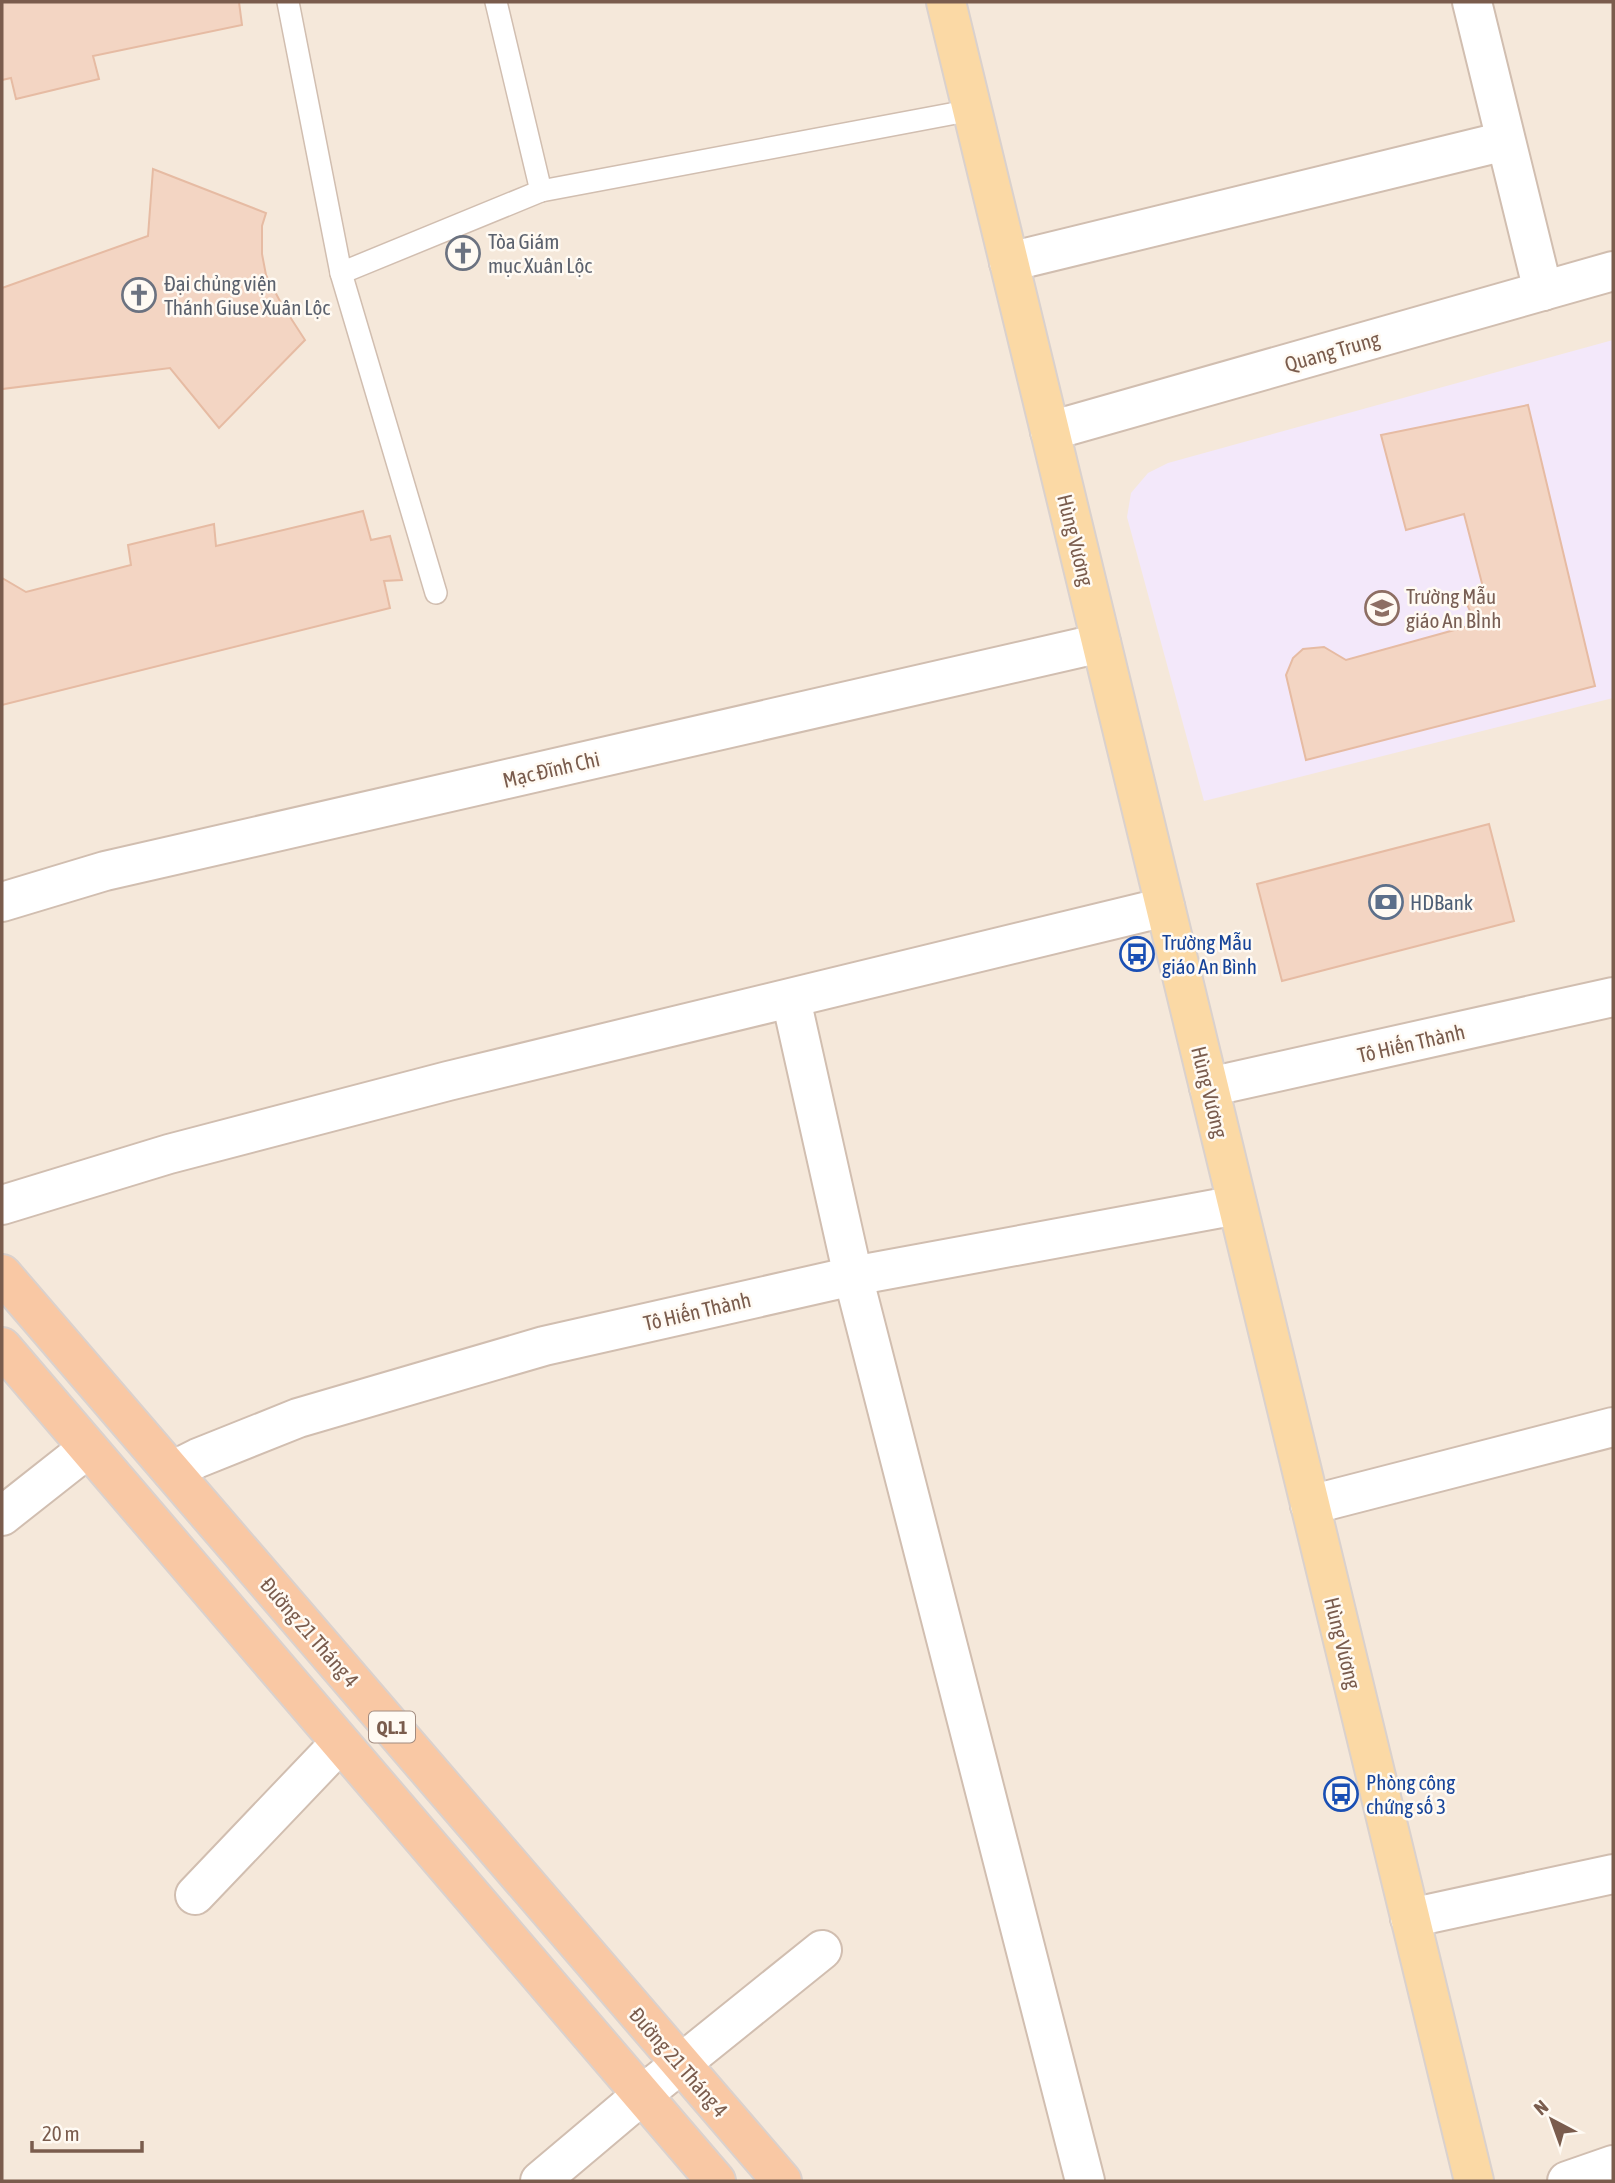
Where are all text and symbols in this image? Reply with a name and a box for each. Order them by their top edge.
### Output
place label: Tòa Giám mục Xuân Lộc [488,229,592,277]
church icon: Tòa Giám mục Xuân Lộc [444,234,482,272]
place label: Đại chủng viện Thánh Giuse Xuân Lộc [164,271,330,319]
church icon: Đại chủng viện Thánh Giuse Xuân Lộc [120,276,158,314]
street label: Quang Trung [1282,326,1382,376]
street label: Hùng Vương [1053,492,1099,588]
place label: Trường Mẫu giáo An BÌnh [1406,584,1501,632]
school or university icon: Trường Mẫu giáo An BÌnh [1363,589,1401,627]
street label: Mạc Đĩnh Chi [500,746,602,792]
bank icon: HDBank [1367,883,1405,921]
place label: HDBank [1410,890,1473,914]
place label: Trường Mẫu giáo An Bình [1162,930,1257,978]
bus stop icon: Trường Mẫu giáo An Bình [1118,935,1156,973]
street label: Tô Hiến Thành [1355,1019,1467,1067]
street label: Hùng Vương [1187,1044,1233,1140]
street label: Tô Hiến Thành [641,1287,753,1335]
street label: Đường 21 Tháng 4 [256,1572,364,1692]
street label: Hùng Vương [1320,1595,1366,1691]
road number: QL.1 [369,1712,415,1742]
place label: Phòng công chứng số 3 [1366,1770,1455,1818]
bus stop icon: Phòng công chứng số 3 [1322,1775,1360,1813]
street label: Đường 21 Tháng 4 [625,2002,733,2122]
north arrow [1517,2085,1587,2155]
text: N [1529,2095,1552,2119]
scale bar [32,2110,142,2154]
text: 20 m [42,2121,80,2145]

